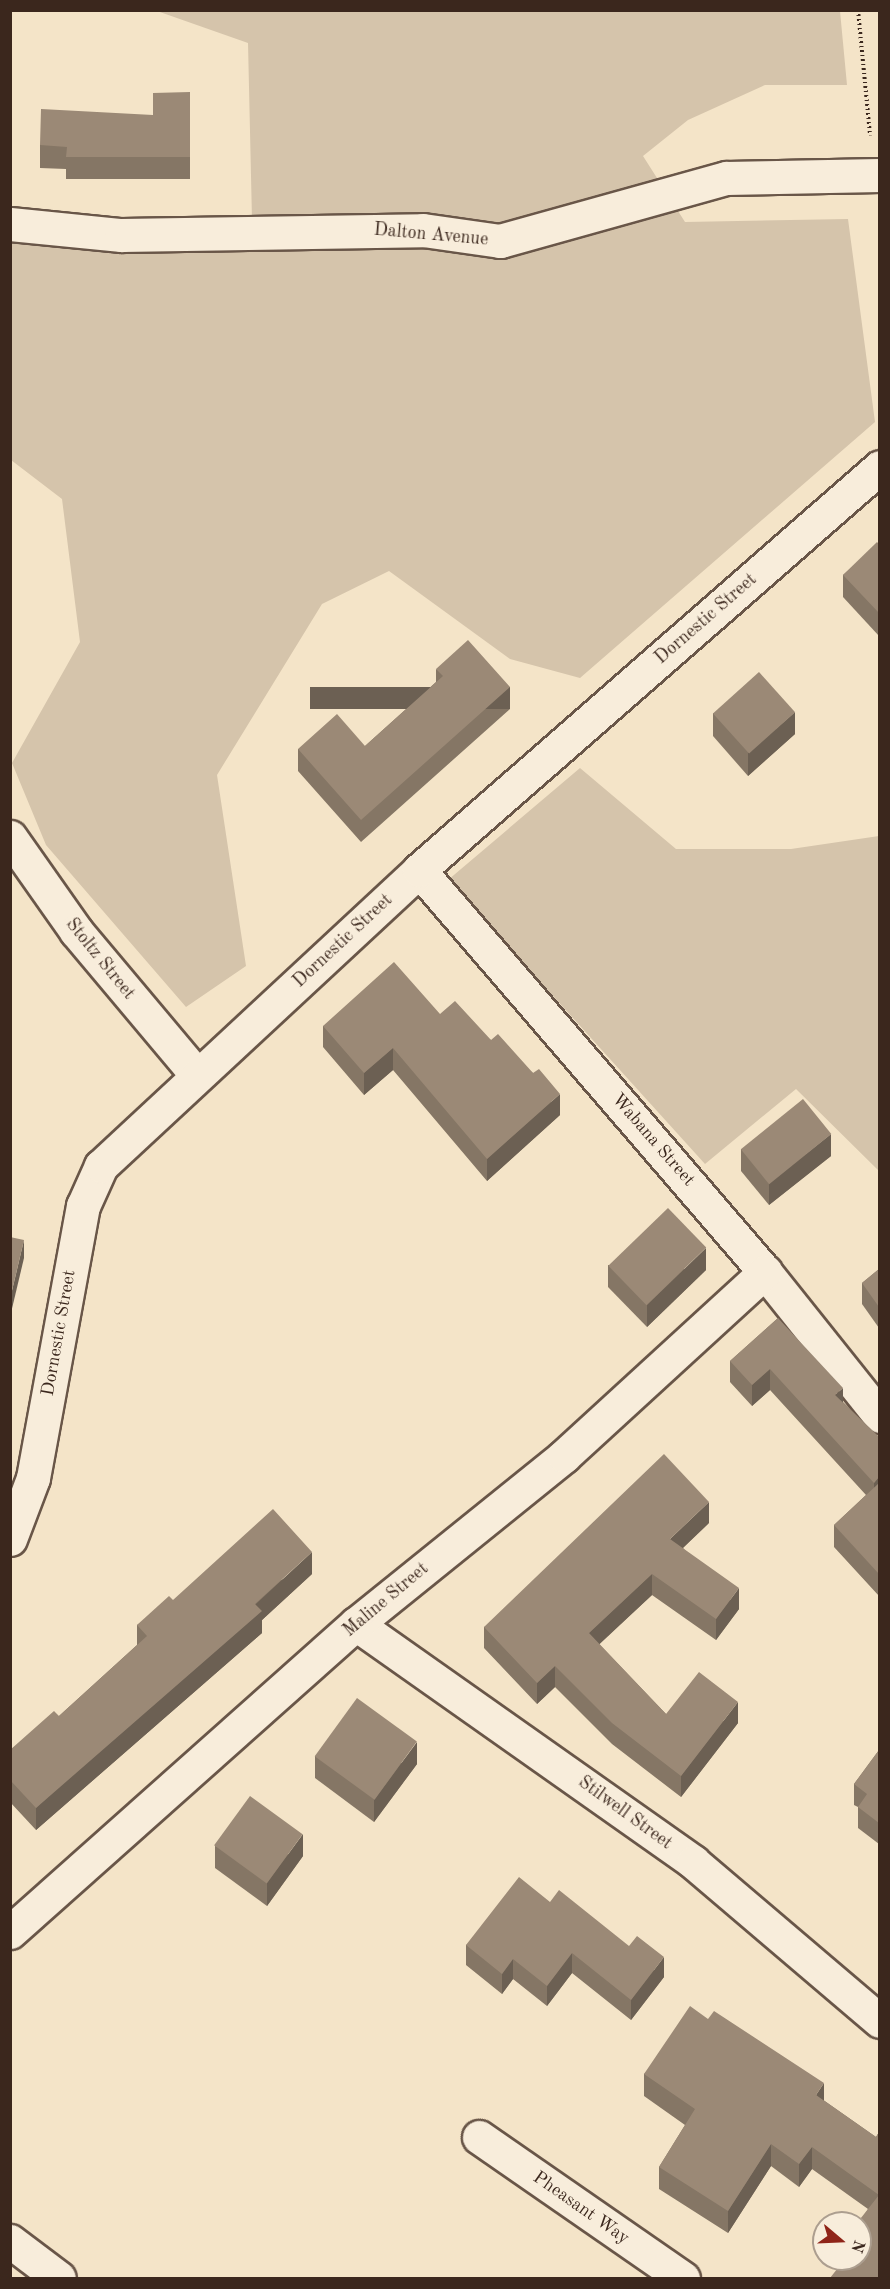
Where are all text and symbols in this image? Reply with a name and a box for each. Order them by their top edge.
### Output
street label: Dalton Avenue [373,219,489,251]
street label: Dornestic Street [651,569,761,669]
street label: Dornestic Street [289,889,397,993]
street label: Stoltz Street [61,914,139,1004]
street label: Wabana Street [607,1089,699,1191]
street label: Dornestic Street [37,1268,81,1398]
street label: Maline Street [339,1558,433,1642]
street label: Stilwell Street [574,1772,676,1854]
street label: Pheasant Way [529,2167,633,2249]
north arrow [812,2211,872,2271]
text: N [848,2238,867,2255]

